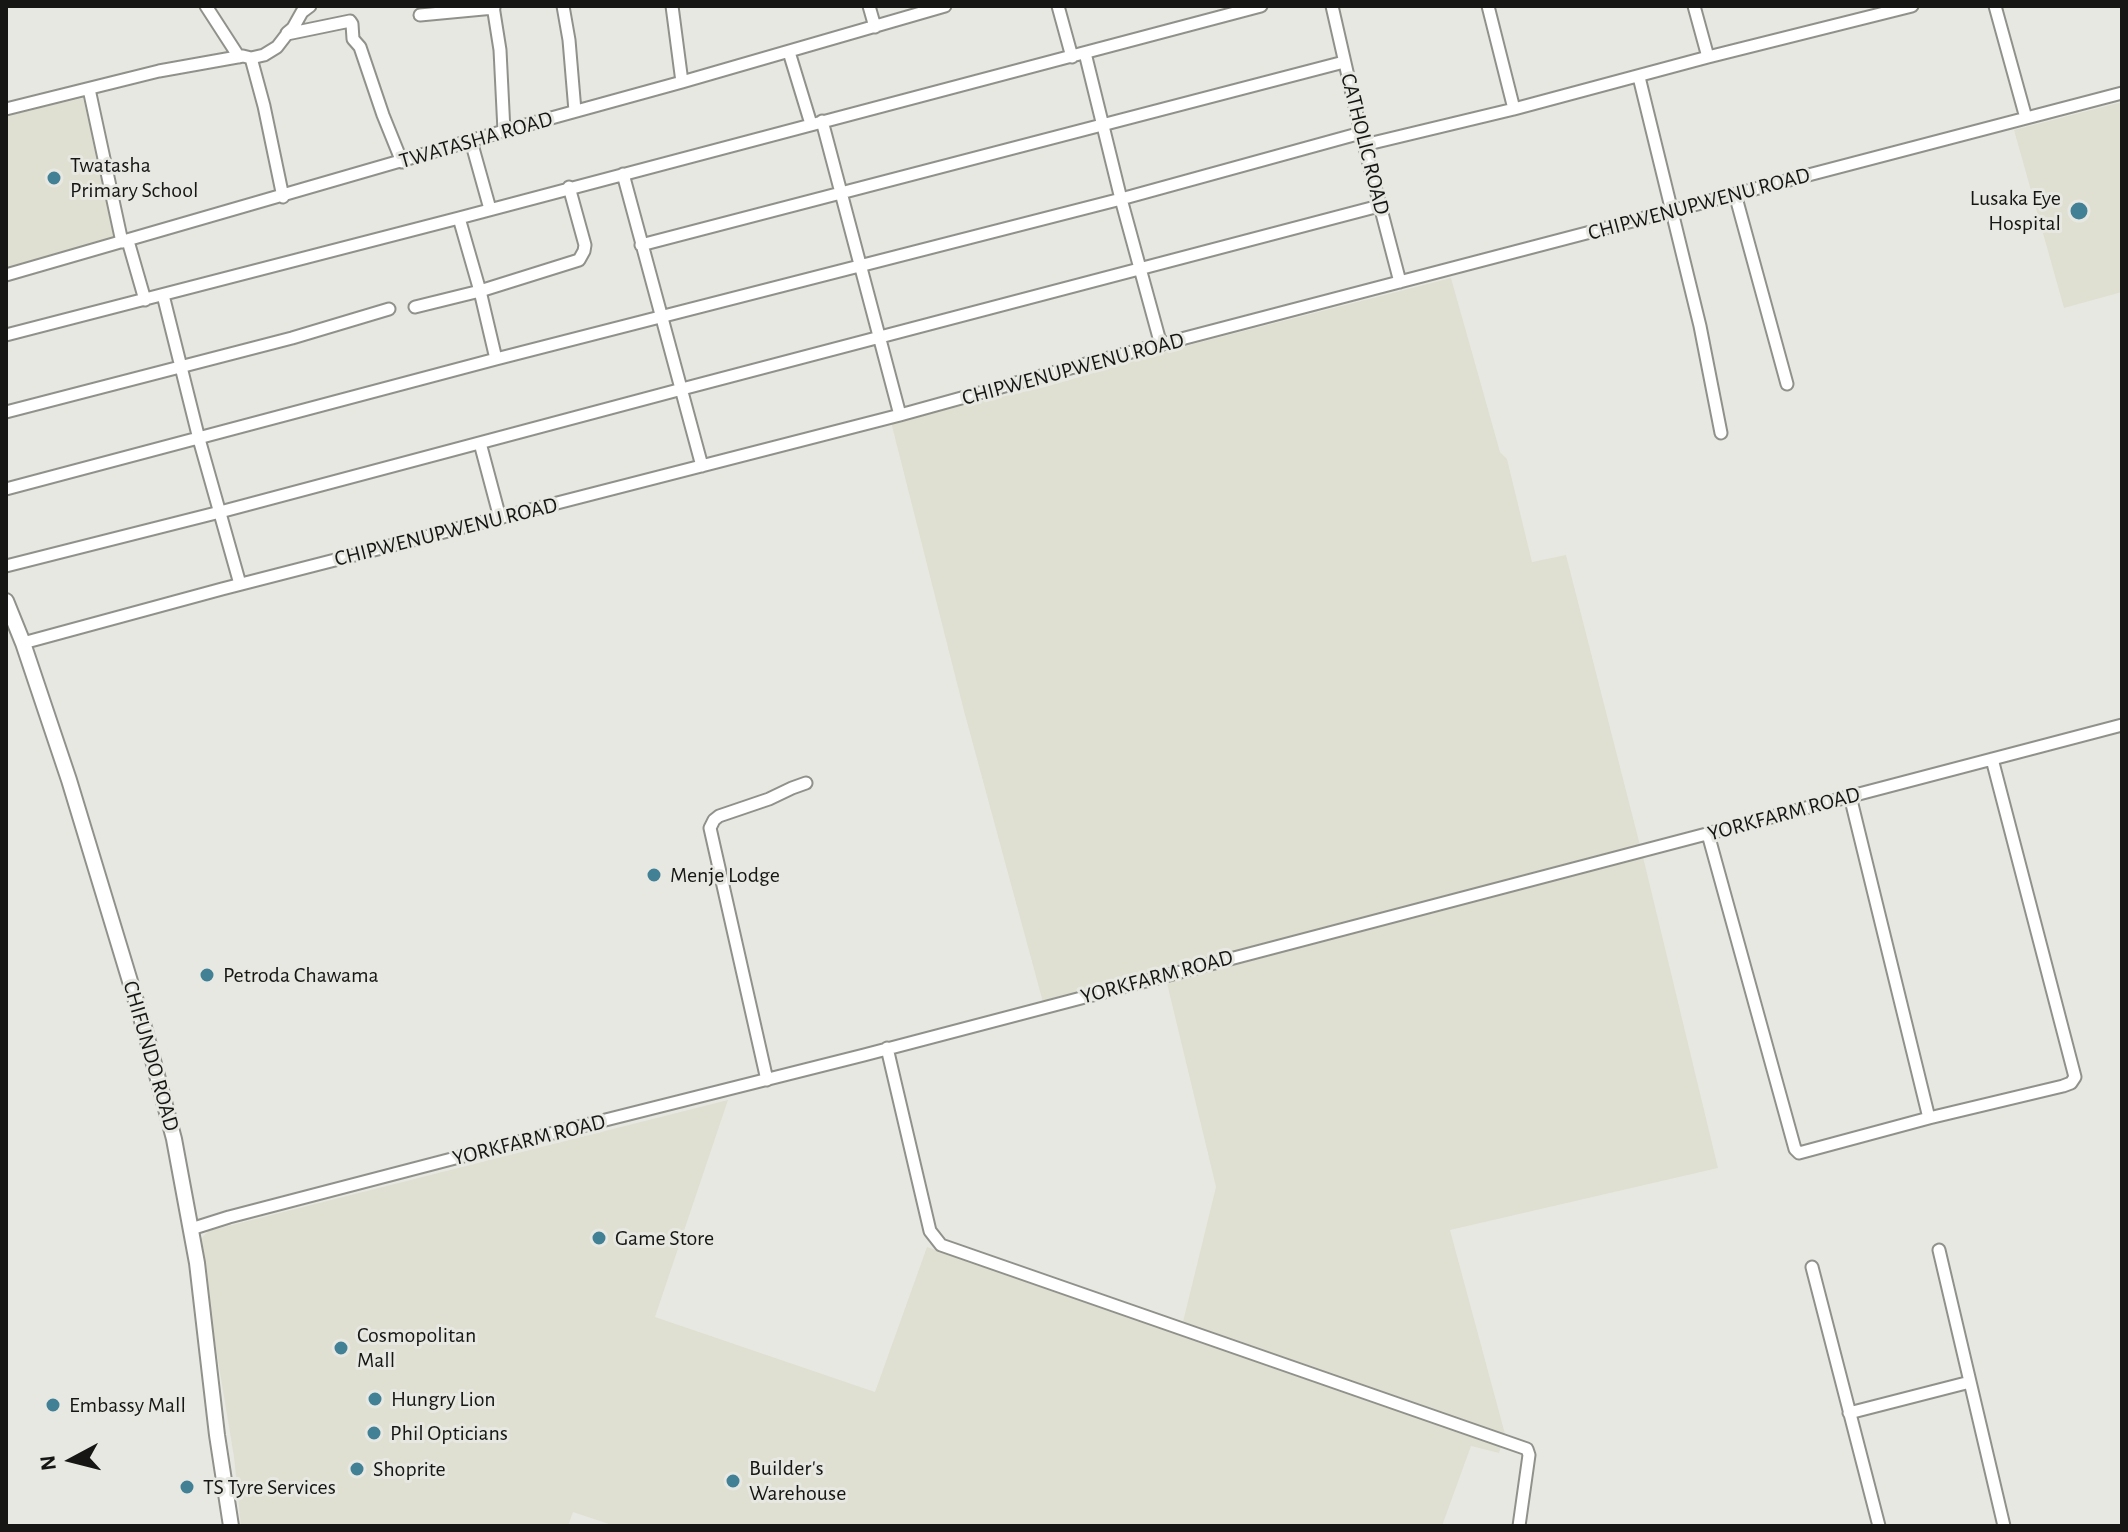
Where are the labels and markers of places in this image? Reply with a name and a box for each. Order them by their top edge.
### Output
place label: Twatasha Primary School [70,152,198,204]
marker: Twatasha Primary School [45,169,63,187]
place label: Lusaka Eye Hospital [1970,185,2061,236]
marker: Lusaka Eye Hospital [2068,200,2090,222]
place label: Menje Lodge [670,862,780,888]
marker: Menje Lodge [645,866,663,884]
place label: Petroda Chawama [223,962,379,988]
marker: Petroda Chawama [198,966,216,984]
place label: Game Store [615,1225,714,1251]
marker: Game Store [590,1229,608,1247]
place label: Cosmopolitan Mall [357,1322,476,1374]
marker: Cosmopolitan Mall [332,1339,350,1357]
place label: Hungry Lion [391,1386,496,1412]
marker: Hungry Lion [366,1390,384,1408]
place label: Embassy Mall [69,1392,186,1418]
marker: Embassy Mall [44,1396,62,1414]
place label: Phil Opticians [390,1420,508,1446]
marker: Phil Opticians [365,1424,383,1442]
place label: Builder's Warehouse [749,1455,846,1506]
place label: Shoprite [373,1456,446,1482]
marker: Shoprite [348,1460,366,1478]
marker: Builder's Warehouse [724,1472,742,1490]
place label: TS Tyre Services [203,1474,336,1500]
marker: TS Tyre Services [178,1478,196,1496]

